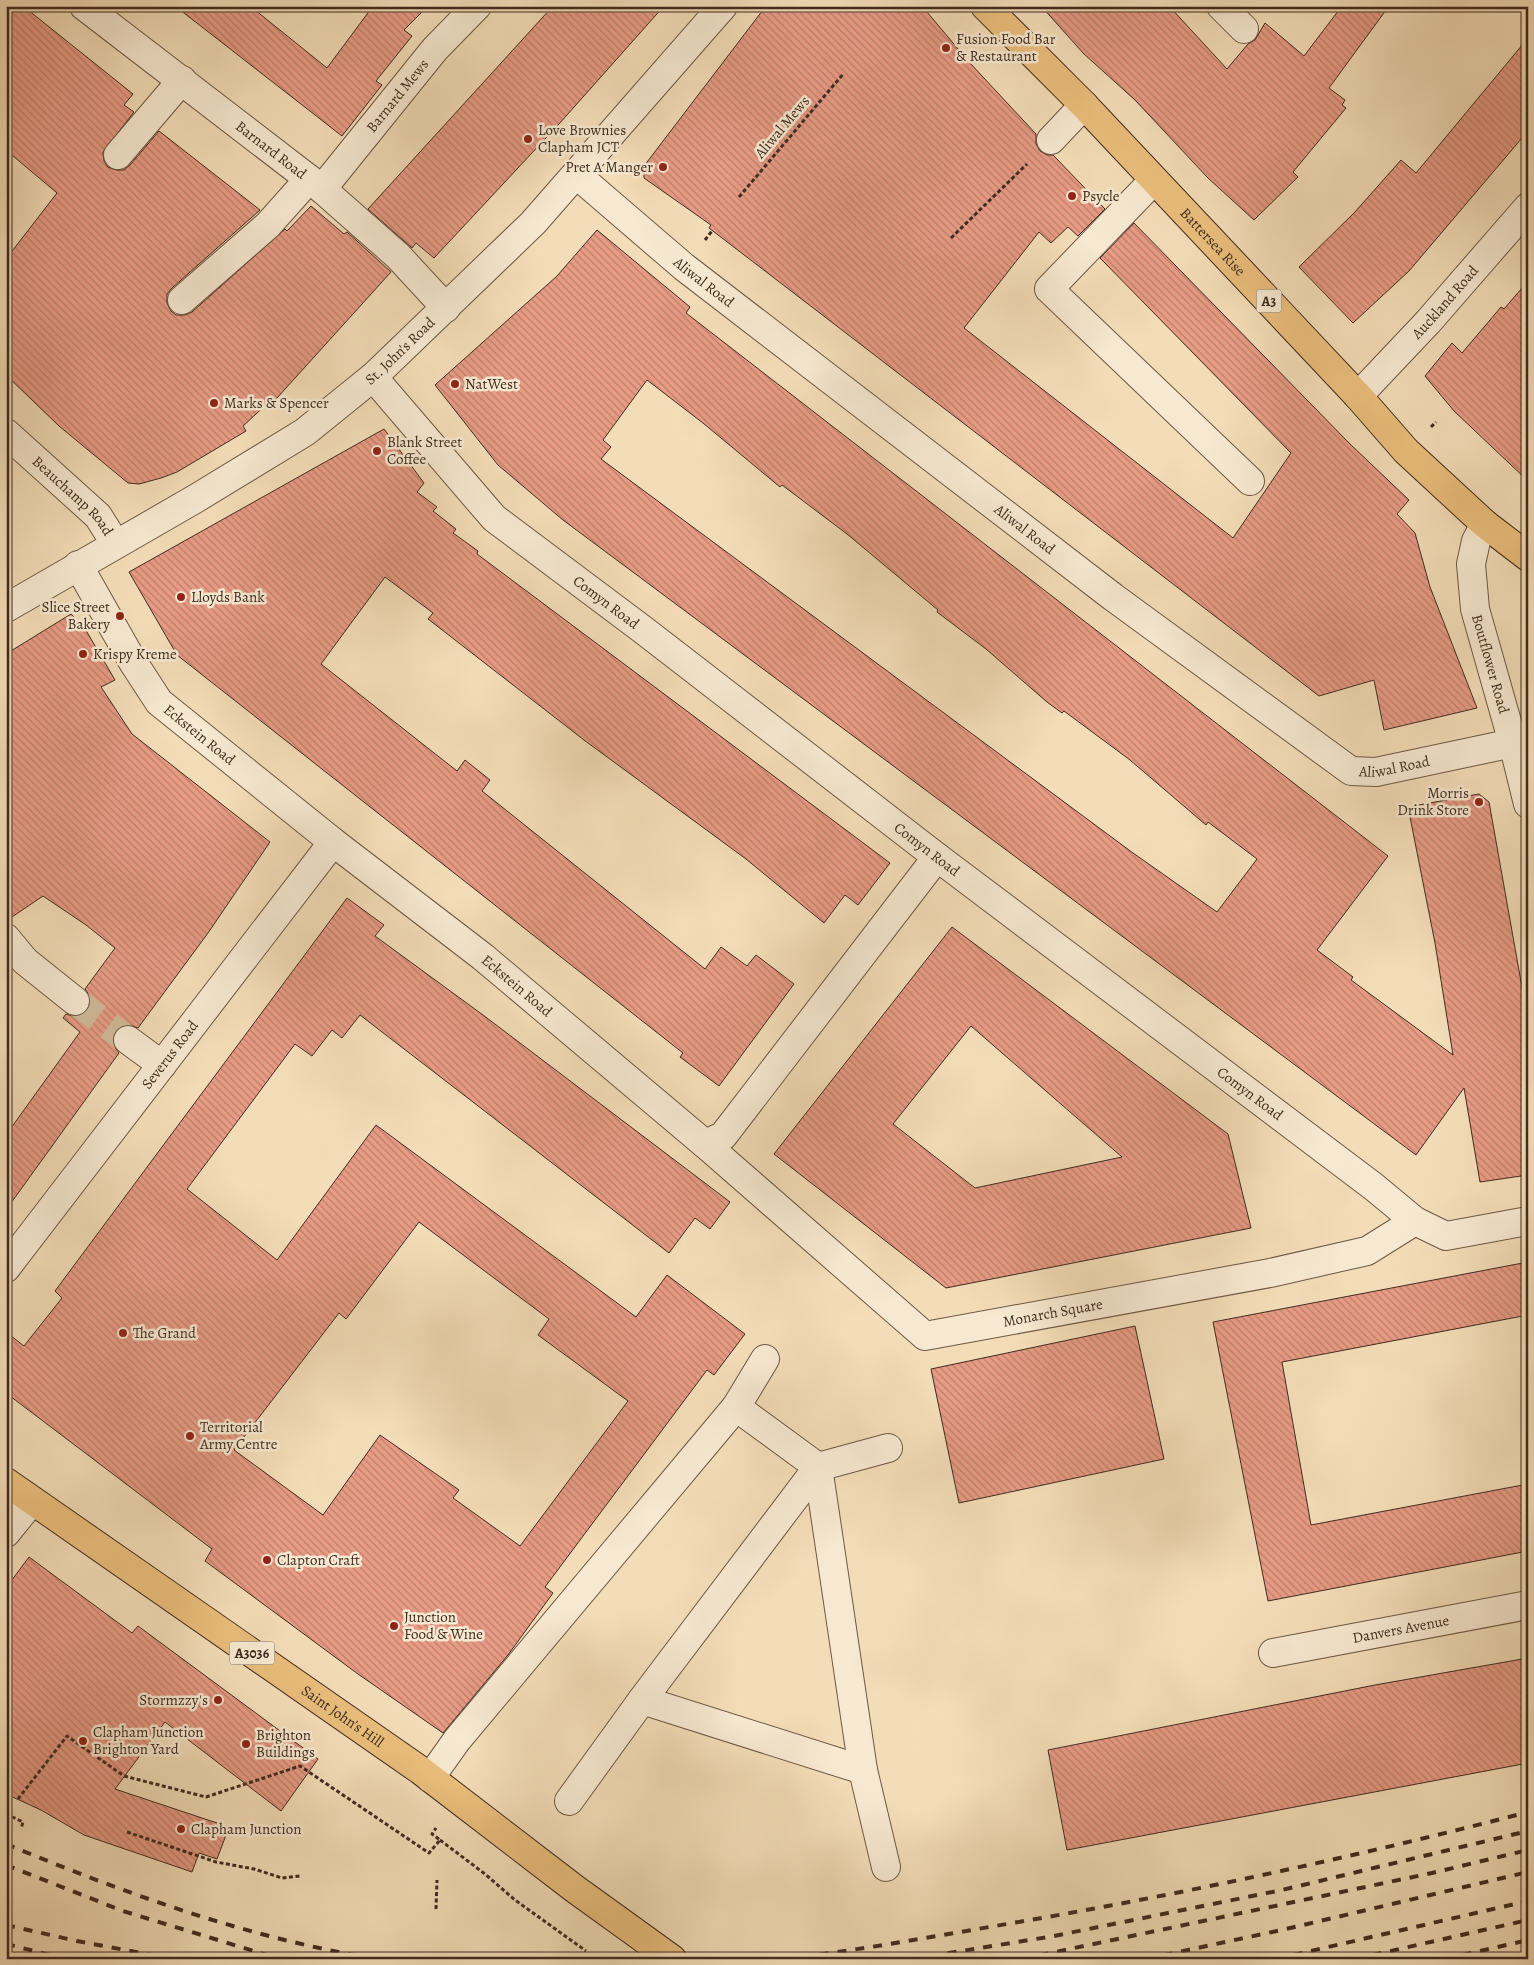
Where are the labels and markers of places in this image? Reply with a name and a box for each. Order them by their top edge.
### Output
place label: Fusion Food Bar & Restaurant [956,29,1056,66]
marker: Fusion Food Bar & Restaurant [940,42,952,54]
place label: Love Brownies Clapham JCT [538,120,626,157]
marker: Love Brownies Clapham JCT [522,133,534,145]
place label: Pret A Manger [565,157,653,177]
marker: Pret A Manger [657,161,669,173]
place label: Psycle [1082,186,1120,206]
marker: Psycle [1066,190,1078,202]
place label: NatWest [465,374,518,394]
marker: NatWest [449,378,461,390]
place label: Marks & Spencer [224,393,329,413]
marker: Marks & Spencer [208,397,220,409]
place label: Blank Street Coffee [387,432,462,469]
marker: Blank Street Coffee [371,445,383,457]
place label: Lloyds Bank [191,587,265,607]
marker: Lloyds Bank [175,591,187,603]
place label: Slice Street Bakery [42,597,110,634]
marker: Slice Street Bakery [114,610,126,622]
place label: Krispy Kreme [93,644,177,664]
marker: Krispy Kreme [77,648,89,660]
place label: Morris Drink Store [1397,783,1469,820]
marker: Morris Drink Store [1473,796,1485,808]
place label: The Grand [133,1323,197,1343]
marker: The Grand [117,1327,129,1339]
place label: Territorial Army Centre [199,1417,278,1454]
marker: Territorial Army Centre [184,1430,196,1442]
place label: Clapton Craft [277,1550,360,1570]
marker: Clapton Craft [261,1554,273,1566]
place label: Junction Food & Wine [404,1607,483,1644]
marker: Junction Food & Wine [388,1620,400,1632]
place label: Stormzzy's [139,1690,208,1710]
marker: Stormzzy's [212,1694,224,1706]
place label: Clapham Junction Brighton Yard [93,1722,203,1759]
place label: Brighton Buildings [256,1725,315,1762]
marker: Clapham Junction Brighton Yard [77,1735,89,1747]
marker: Brighton Buildings [240,1738,252,1750]
place label: Clapham Junction [191,1819,301,1839]
marker: Clapham Junction [175,1823,187,1835]

